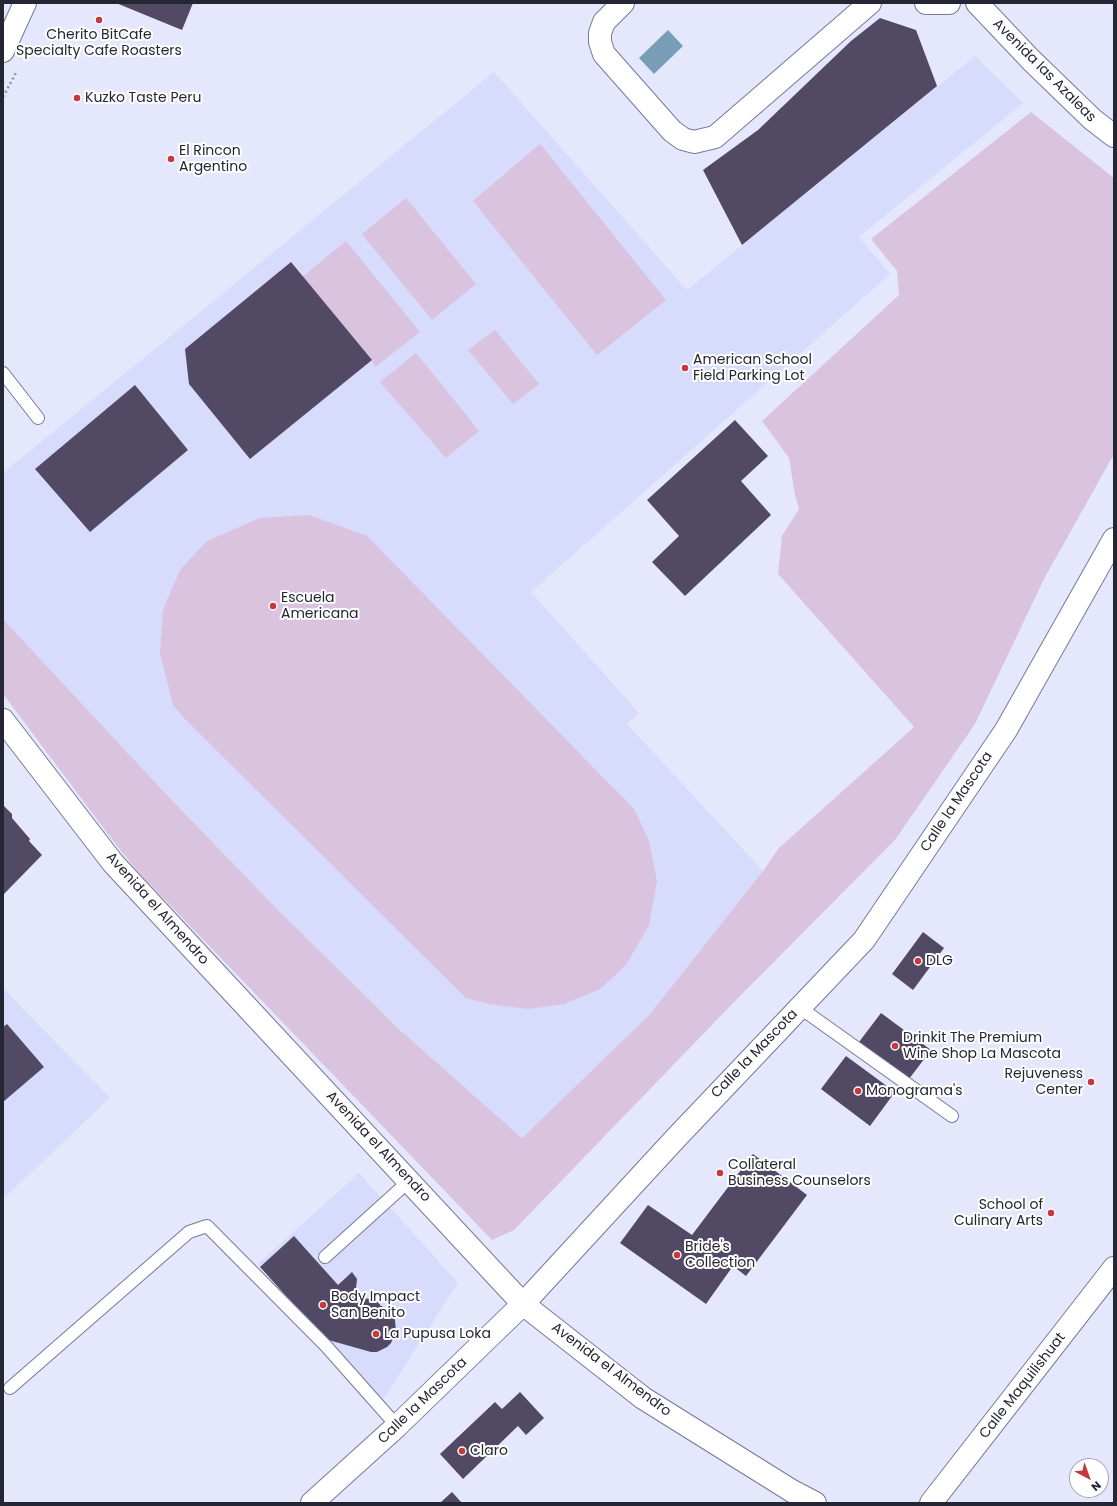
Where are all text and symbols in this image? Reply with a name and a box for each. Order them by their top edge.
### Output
marker: Cherito BitCafe Specialty Cafe Roasters [94,15,104,25]
street label: Avenida las Azaleas [989,16,1099,126]
place label: Cherito BitCafe Specialty Cafe Roasters [16,27,182,60]
place label: Kuzko Taste Peru [85,90,201,106]
marker: Kuzko Taste Peru [72,93,82,103]
place label: El Rincon Argentino [179,143,247,176]
marker: El Rincon Argentino [166,154,176,164]
place label: American School Field Parking Lot [693,352,812,384]
marker: American School Field Parking Lot [680,363,690,373]
place label: Escuela Americana [281,590,359,622]
marker: Escuela Americana [268,601,278,611]
street label: Calle la Mascota [917,749,997,855]
street label: Avenida el Almendro [102,849,212,969]
place label: DLG [926,953,953,969]
marker: DLG [913,956,923,966]
street label: Calle la Mascota [708,1006,802,1102]
place label: Drinkit The Premium Wine Shop La Mascota [903,1030,1061,1062]
marker: Drinkit The Premium Wine Shop La Mascota [890,1041,900,1051]
place label: Rejuveness Center [1005,1066,1083,1098]
marker: Rejuveness Center [1086,1077,1096,1087]
place label: Monograma's [866,1083,963,1099]
marker: Monograma's [853,1086,863,1096]
street label: Avenida el Almendro [322,1088,434,1206]
place label: Collateral Business Counselors [728,1157,871,1190]
marker: Collateral Business Counselors [715,1168,725,1178]
place label: School of Culinary Arts [954,1197,1043,1230]
marker: School of Culinary Arts [1046,1208,1056,1218]
place label: Bride's Collection [685,1239,755,1272]
marker: Bride's Collection [672,1250,682,1260]
place label: Body Impact San Benito [331,1289,420,1322]
marker: Body Impact San Benito [318,1300,328,1310]
street label: Avenida el Almendro [548,1320,674,1420]
place label: La Pupusa Loka [384,1326,491,1342]
marker: La Pupusa Loka [371,1329,381,1339]
street label: Calle Maquilishuat [976,1330,1070,1442]
street label: Calle la Mascota [375,1354,471,1448]
place label: Claro [470,1443,508,1459]
marker: Claro [457,1446,467,1456]
north arrow [1069,1458,1109,1498]
text: N [1088,1478,1105,1495]

